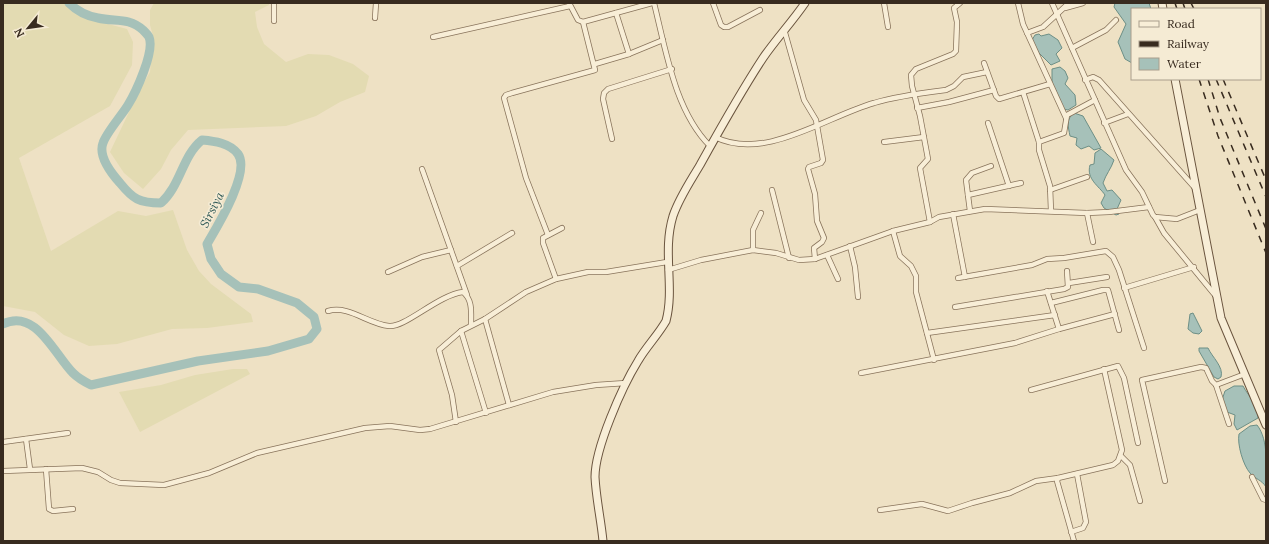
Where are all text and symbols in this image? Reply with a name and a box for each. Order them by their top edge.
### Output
north arrow [8,8,48,48]
legend [1131,8,1261,80]
text: Road [1167,16,1195,31]
text: N [11,25,27,40]
text: Railway [1167,36,1210,51]
text: Water [1167,56,1202,71]
water label: Sirsiya [196,189,227,230]

